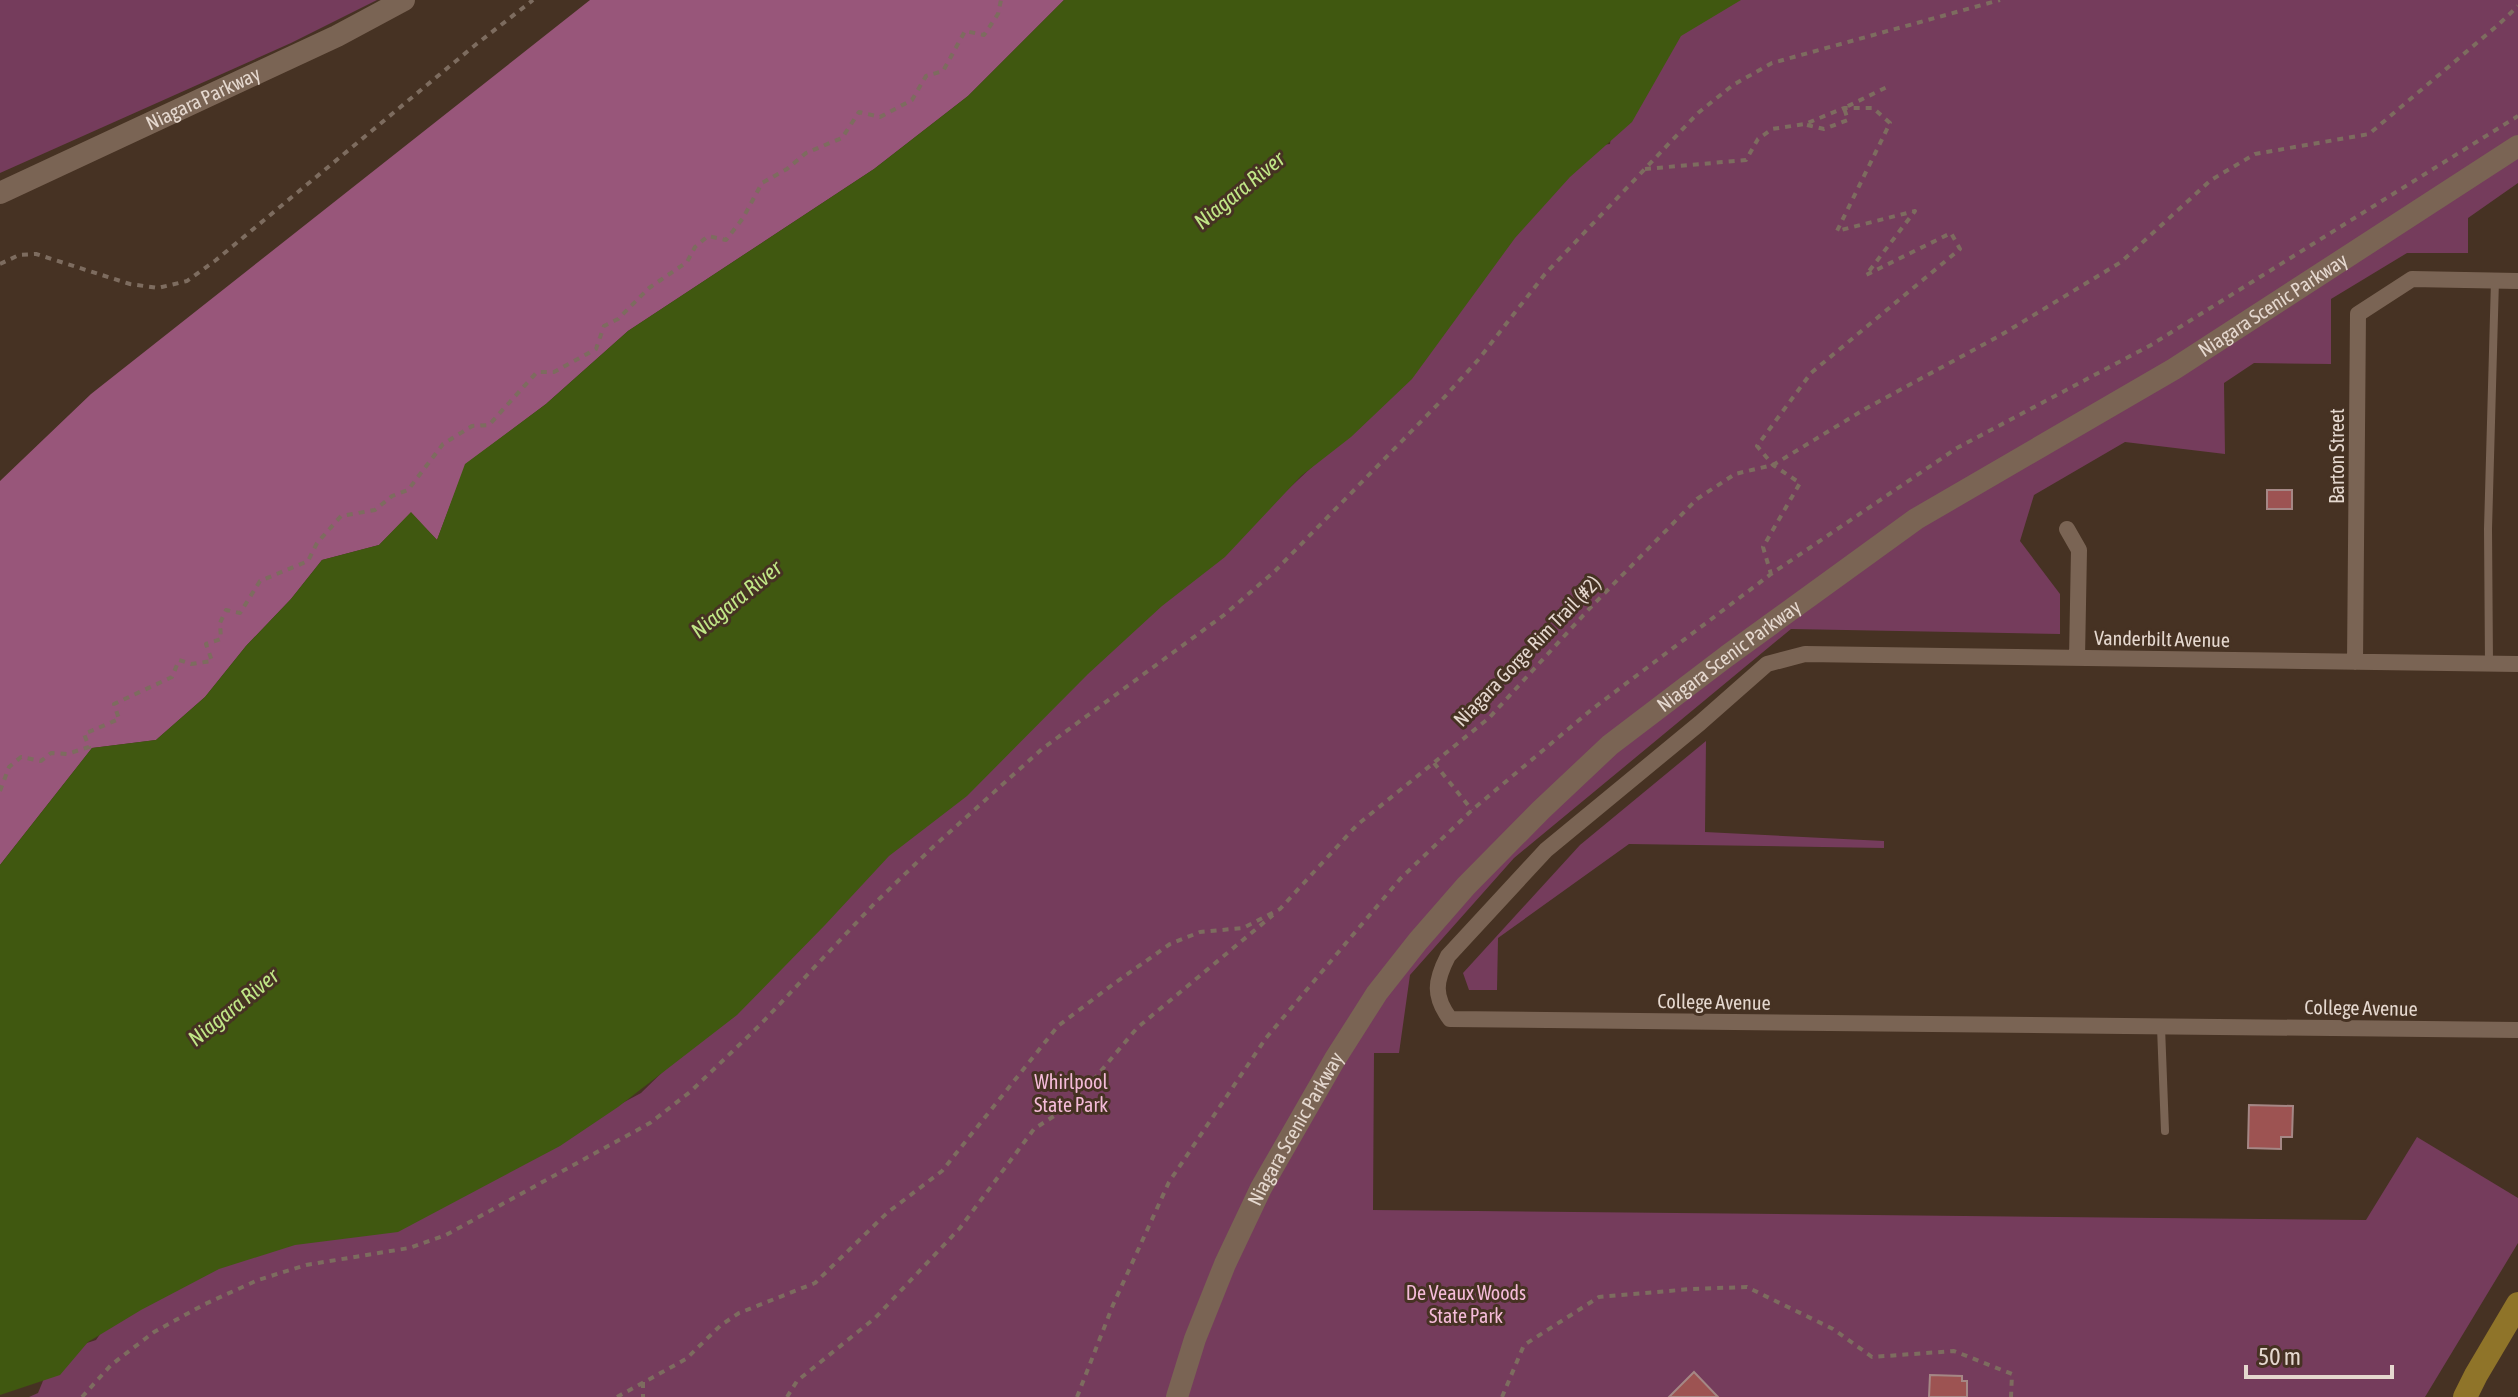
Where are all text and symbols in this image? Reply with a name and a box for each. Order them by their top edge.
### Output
street label: Niagara Parkway [142,61,264,134]
water label: Niagara River [1189,145,1291,234]
street label: Niagara Scenic Parkway [2194,248,2351,361]
street label: Barton Street [2325,408,2348,504]
water label: Niagara River [686,554,788,643]
street label: Niagara Gorge Rim Trail (#2) [1449,571,1605,731]
street label: Niagara Scenic Parkway [1652,595,1805,716]
street label: Vanderbilt Avenue [2094,626,2230,651]
water label: Niagara River [183,962,285,1051]
street label: College Avenue [1657,989,1771,1014]
street label: College Avenue [2304,995,2418,1020]
street label: Niagara Scenic Parkway [1242,1047,1348,1209]
park label: Whirlpool State Park [1034,1070,1108,1116]
park label: De Veaux Woods State Park [1406,1281,1526,1327]
scale bar [2246,1329,2392,1379]
text: 50 m [2258,1343,2301,1370]

